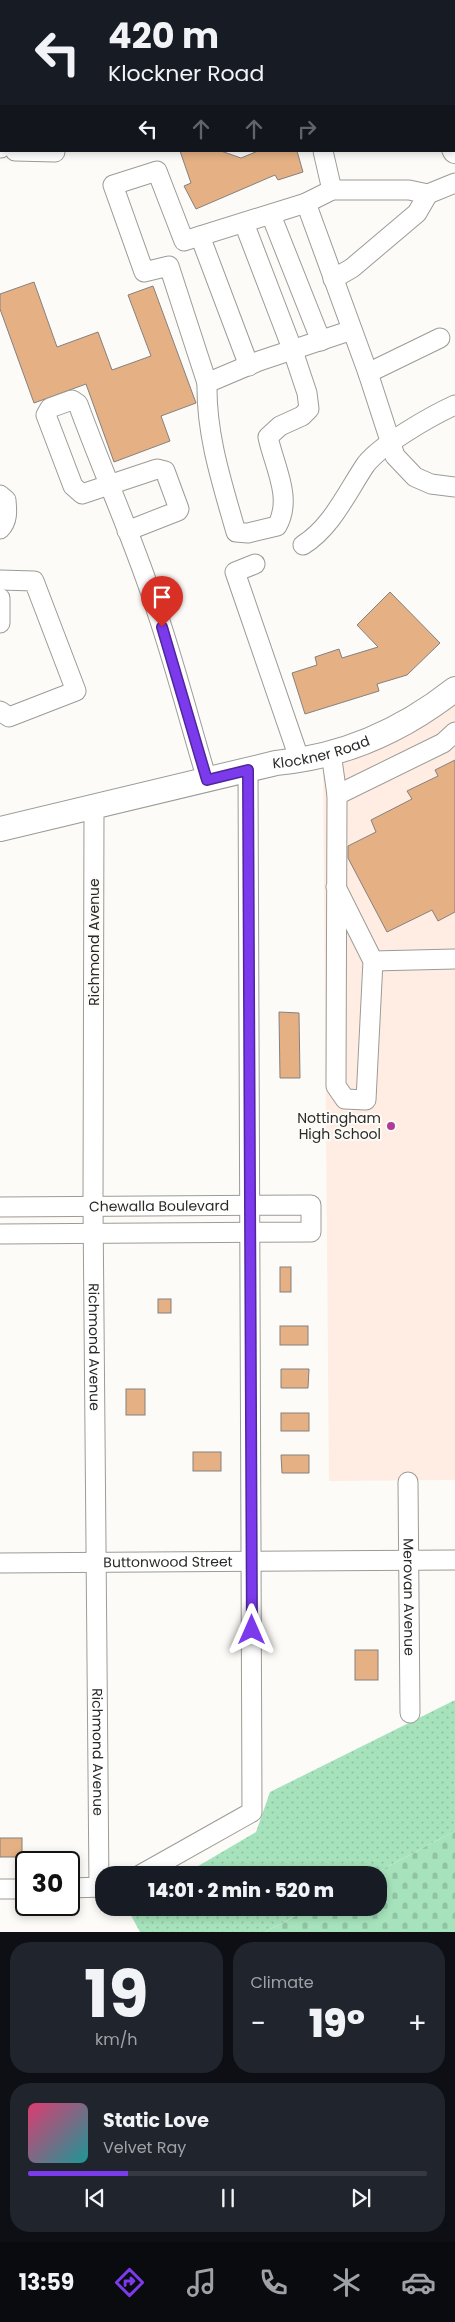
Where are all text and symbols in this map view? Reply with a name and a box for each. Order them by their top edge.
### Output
text: 420 m [108,11,219,60]
icon: left [25,20,90,85]
text: Klockner Road [108,58,264,89]
icon: left [134,115,162,143]
icon: ahead [187,115,215,143]
icon: ahead [240,115,268,143]
icon: right [293,115,321,143]
pin [141,576,183,627]
icon: arrive [148,583,176,611]
street label: Klockner Road [272,731,373,773]
street label: Richmond Avenue [84,878,104,1006]
place label: Nottingham High School [297,1108,381,1144]
marker: Nottingham High School [385,1120,397,1132]
street label: Chewalla Boulevard [89,1196,229,1216]
street label: Richmond Avenue [84,1283,105,1411]
street label: Merovan Avenue [398,1538,420,1656]
street label: Buttonwood Street [103,1551,233,1572]
position arrow [225,1603,277,1655]
street label: Richmond Avenue [87,1688,108,1816]
speed limit sign: 30 [15,1851,80,1916]
text: 14:01 · 2 min · 520 m [148,1877,334,1904]
text: 19 [84,1949,148,2040]
text: Climate [251,1971,314,1994]
text: 19° [309,1997,365,2050]
text: − [251,2004,266,2043]
text: + [408,2004,427,2043]
text: km/h [95,2028,138,2051]
text: Static Love [103,2107,209,2134]
text: Velvet Ray [103,2136,186,2159]
icon: previous [81,2184,109,2212]
icon: pause [214,2184,242,2212]
icon: next [347,2184,375,2212]
icon: directions [112,2265,147,2300]
icon: music [184,2265,219,2300]
icon: phone [256,2265,291,2300]
icon: climate [329,2265,364,2300]
icon: car [401,2265,436,2300]
text: 13:59 [19,2267,74,2298]

